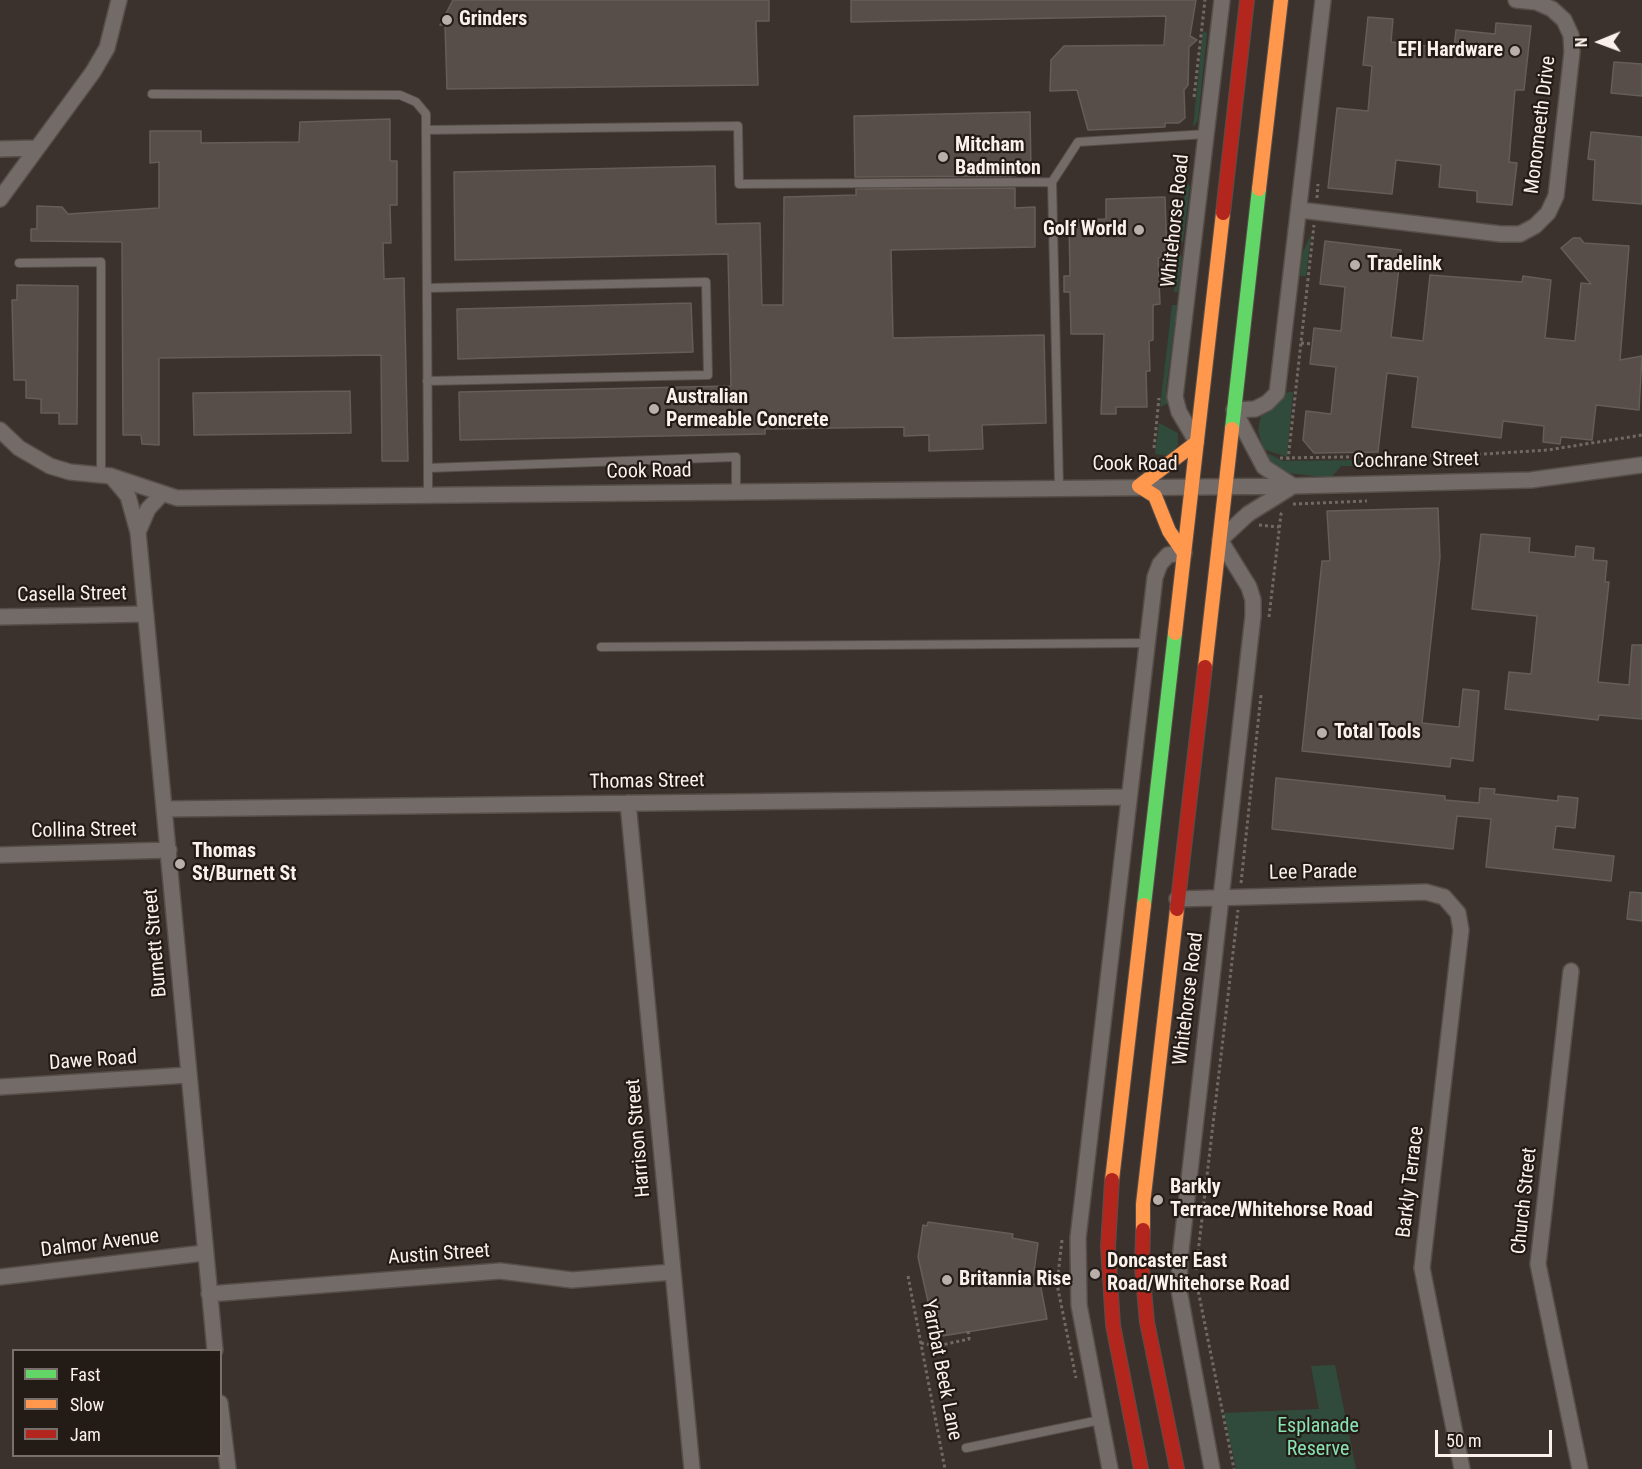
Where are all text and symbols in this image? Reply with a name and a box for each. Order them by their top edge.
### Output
place label: Grinders [459,8,527,32]
north arrow [1570,12,1630,72]
marker: Grinders [440,13,454,27]
text: N [1572,37,1591,47]
place label: EFI Hardware [1398,39,1503,63]
marker: EFI Hardware [1508,44,1522,58]
street label: Monomeeth Drive [1521,55,1561,195]
place label: Mitcham Badminton [955,134,1041,181]
marker: Mitcham Badminton [936,150,950,164]
street label: Whitehorse Road [1157,153,1195,289]
place label: Golf World [1043,218,1127,242]
marker: Golf World [1132,223,1146,237]
place label: Tradelink [1367,253,1442,277]
marker: Tradelink [1348,258,1362,272]
place label: Australian Permeable Concrete [666,386,828,433]
marker: Australian Permeable Concrete [647,402,661,416]
street label: Cochrane Street [1353,448,1479,474]
street label: Cook Road [1092,453,1178,477]
street label: Cook Road [606,459,692,485]
street label: Casella Street [17,582,127,608]
place label: Total Tools [1334,721,1421,745]
marker: Total Tools [1315,726,1329,740]
street label: Thomas Street [589,769,705,795]
street label: Collina Street [31,818,137,844]
place label: Thomas St/Burnett St [192,840,296,887]
marker: Thomas St/Burnett St [173,857,187,871]
street label: Lee Parade [1269,860,1357,886]
street label: Burnett Street [139,888,173,998]
street label: Whitehorse Road [1169,931,1209,1067]
street label: Dawe Road [48,1046,138,1076]
street label: Harrison Street [622,1078,656,1198]
street label: Barkly Terrace [1392,1125,1430,1239]
street label: Church Street [1507,1147,1543,1255]
place label: Barkly Terrace/Whitehorse Road [1170,1176,1373,1223]
marker: Barkly Terrace/Whitehorse Road [1151,1193,1165,1207]
street label: Dalmor Avenue [40,1225,160,1263]
street label: Austin Street [387,1239,491,1271]
place label: Doncaster East Road/Whitehorse Road [1107,1250,1290,1297]
marker: Doncaster East Road/Whitehorse Road [1088,1267,1102,1281]
place label: Britannia Rise [959,1268,1071,1292]
marker: Britannia Rise [940,1273,954,1287]
street label: Yarrbat Beek Lane [916,1298,966,1442]
legend [12,1349,222,1457]
text: Fast [70,1364,101,1385]
text: Slow [70,1394,104,1415]
park label: Esplanade Reserve [1277,1415,1359,1462]
scale bar [1438,1418,1555,1456]
text: Jam [70,1424,101,1445]
text: 50 m [1446,1430,1481,1451]

